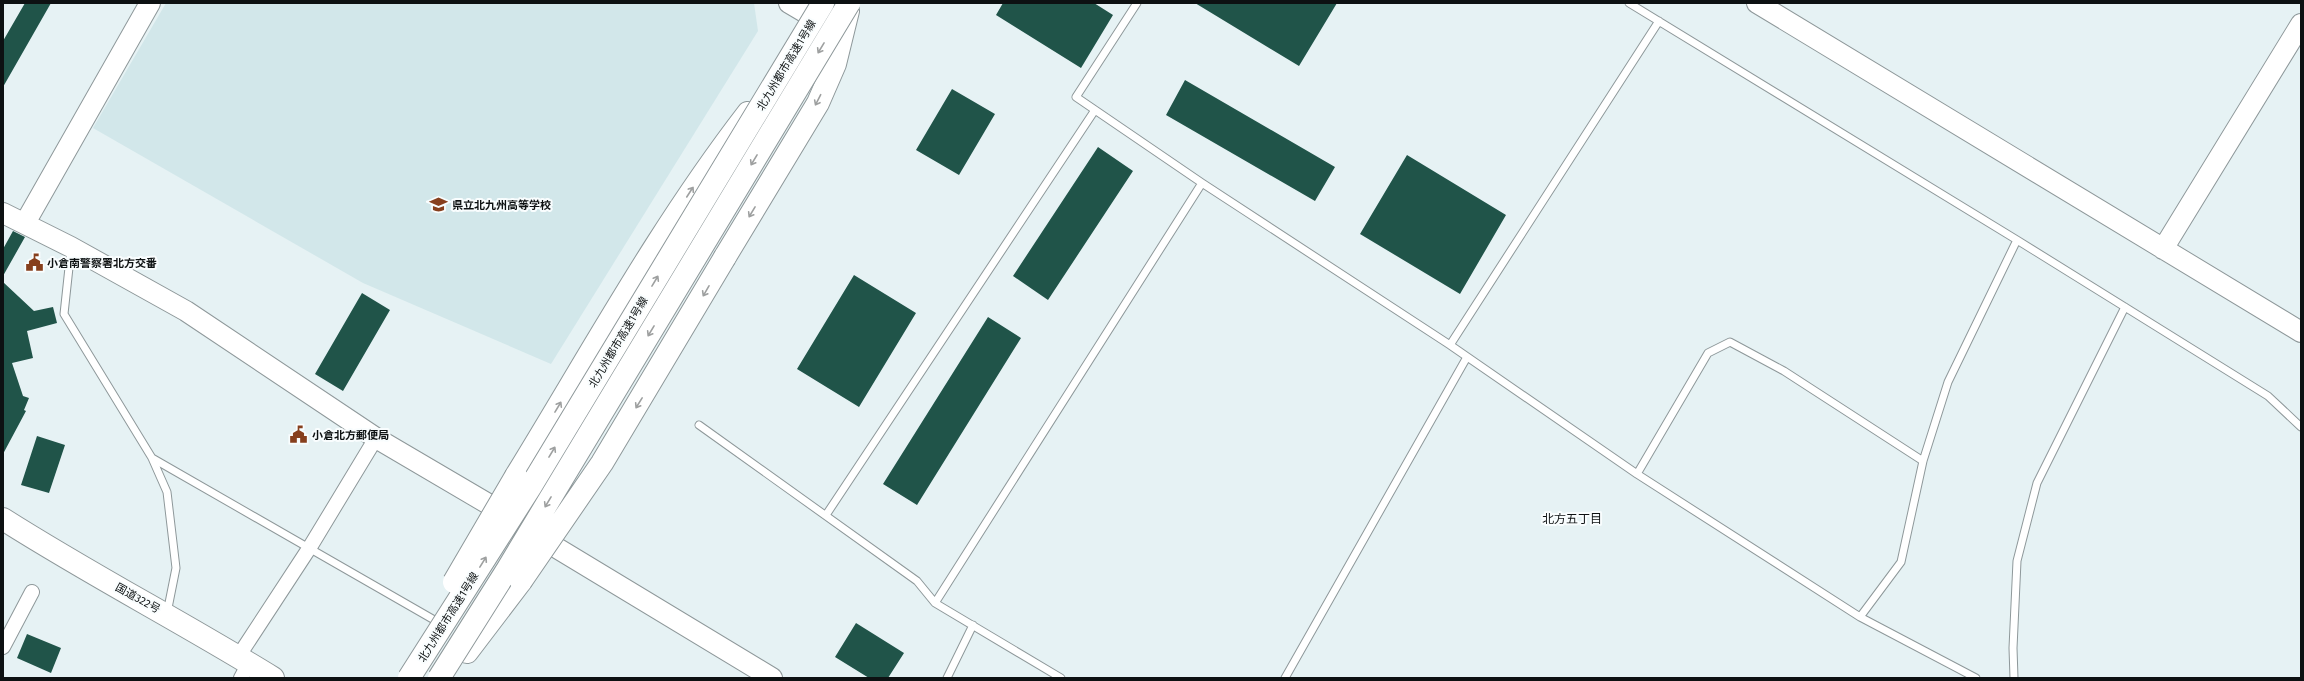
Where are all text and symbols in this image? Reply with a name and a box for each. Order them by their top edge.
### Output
street label: 北九州都市高速1号線 [754,17,819,113]
one-way arrow [817,42,825,54]
one-way arrow [814,94,822,106]
one-way arrow [750,154,758,166]
one-way arrow [686,187,694,198]
school or university icon: 県立北九州高等学校 [429,195,449,215]
place label: 県立北九州高等学校 [452,199,551,212]
one-way arrow [748,206,756,217]
public building icon: 小倉南警察署北方交番 [24,253,44,273]
place label: 小倉南警察署北方交番 [47,257,157,270]
one-way arrow [651,276,659,287]
one-way arrow [701,284,709,296]
street label: 北九州都市高速1号線 [586,294,651,390]
one-way arrow [647,325,655,336]
one-way arrow [635,397,644,408]
one-way arrow [554,402,562,413]
public building icon: 小倉北方郵便局 [289,425,309,445]
place label: 小倉北方郵便局 [312,429,389,442]
one-way arrow [548,446,556,458]
one-way arrow [543,496,551,508]
district label: 北方五丁目 [1542,512,1602,526]
one-way arrow [478,557,487,568]
street label: 北九州都市高速1号線 [415,570,481,665]
street label: 国道322号 [113,581,162,616]

